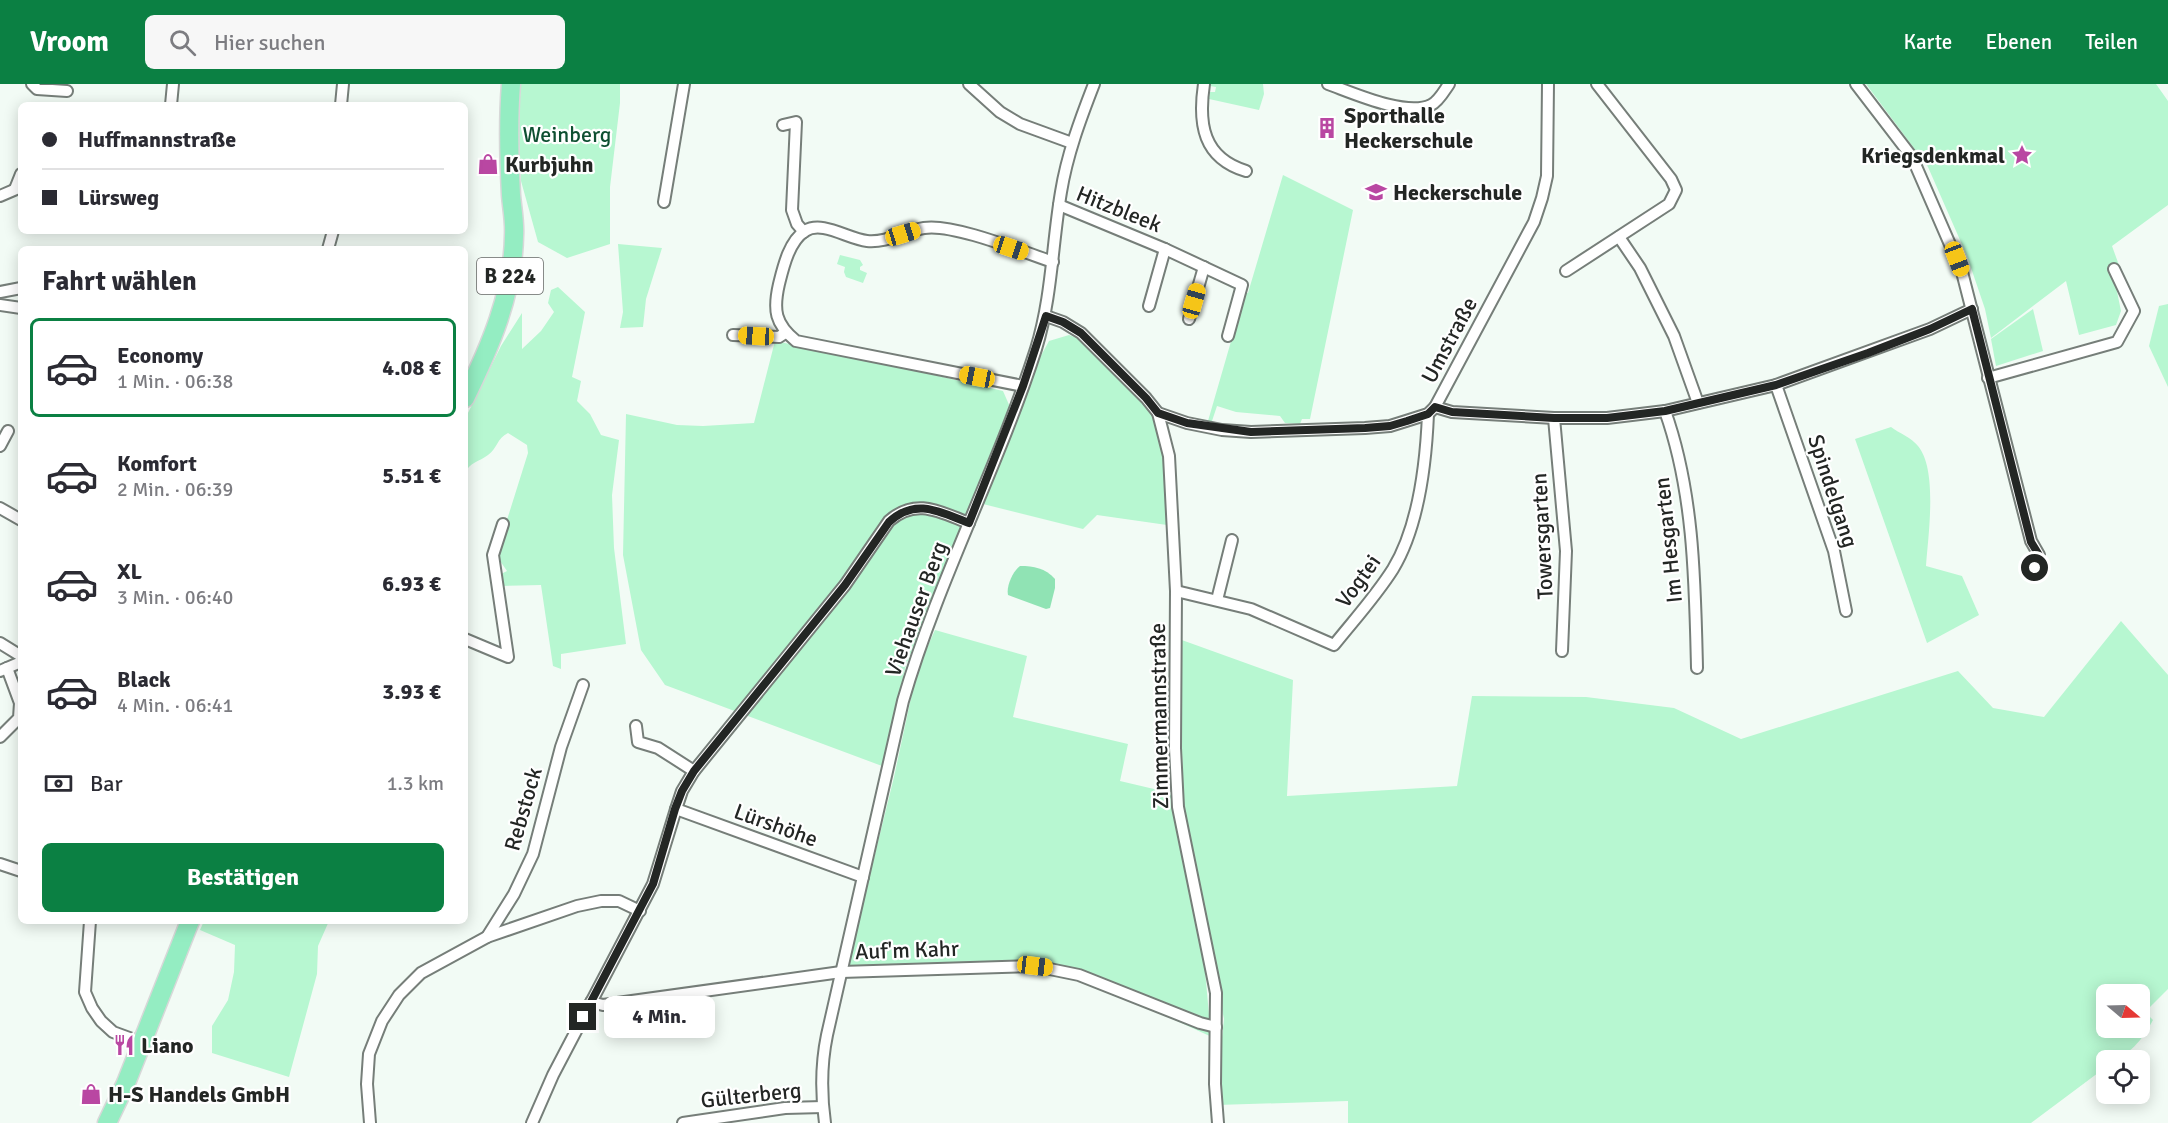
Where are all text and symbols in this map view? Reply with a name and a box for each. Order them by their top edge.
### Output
search box [145,15,565,69]
text: Vroom [30,25,109,59]
icon: search [166,26,199,59]
text: Hier suchen [214,29,326,56]
text: Karte [1903,29,1952,55]
text: Ebenen [1985,29,2052,55]
text: Teilen [2085,29,2138,55]
place label: Sporthalle Heckerschule [1344,102,1473,154]
building icon: Sporthalle Heckerschule [1315,116,1339,140]
park label: Weinberg [523,121,611,148]
text: Huffmannstraße [78,126,236,153]
place label: Kriegsdenkmal [1861,142,2005,169]
place icon: Kriegsdenkmal [2010,143,2034,167]
place label: Kurbjuhn [505,151,594,178]
shop icon: Kurbjuhn [476,152,500,176]
place label: Heckerschule [1393,179,1522,206]
street label: Hitzbleek [1072,180,1166,238]
school or university icon: Heckerschule [1364,180,1388,204]
text: Lürsweg [78,184,159,211]
car [883,220,923,248]
car [991,234,1031,262]
car [1942,239,1972,279]
road number: B 224 [477,258,543,294]
text: Fahrt wählen [42,265,197,298]
car [1180,281,1208,321]
street label: Umstraße [1415,292,1483,388]
car [738,326,774,346]
icon: car [45,341,99,395]
text: Economy [117,342,203,369]
text: 4.08 € [382,354,441,381]
car [958,365,996,389]
text: 1 Min. · 06:38 [117,369,233,394]
street label: Spindelgang [1802,431,1864,551]
icon: car [45,449,99,503]
text: Komfort [117,450,197,477]
text: 5.51 € [382,462,441,489]
street label: Towersgarten [1525,472,1559,600]
street label: Im Hesgarten [1648,476,1688,604]
text: 2 Min. · 06:39 [117,477,233,502]
street label: Viehauser Berg [879,538,953,680]
street label: Vogtei [1330,549,1386,613]
route start [2021,554,2048,581]
icon: car [45,557,99,611]
text: XL [117,558,142,585]
text: 6.93 € [382,570,441,597]
text: 3 Min. · 06:40 [117,585,233,610]
street label: Zimmermannstraße [1144,623,1174,809]
icon: car [45,665,99,719]
text: Black [117,666,171,693]
text: 3.93 € [382,678,441,705]
text: 4 Min. · 06:41 [117,693,233,718]
street label: Rebstock [498,764,548,854]
icon: cash [42,767,75,800]
text: Bar [90,770,123,797]
text: 1.3 km [387,771,444,796]
street label: Lürshöhe [730,797,822,853]
button: Bestätigen [42,843,444,912]
street label: Auf'm Kahr [855,935,959,965]
car [1016,955,1054,977]
north arrow [2096,984,2150,1038]
map controls [2096,984,2150,1104]
callout: 4 Min. [604,996,715,1038]
route end [569,1003,596,1030]
text: 4 Min. [632,1004,687,1029]
place label: Liano [141,1032,194,1059]
restaurant icon: Liano [112,1033,136,1057]
button: locate [2096,1050,2150,1104]
street label: Gülterberg [699,1076,803,1114]
place label: H-S Handels GmbH [108,1081,290,1108]
shop icon: H-S Handels GmbH [79,1082,103,1106]

